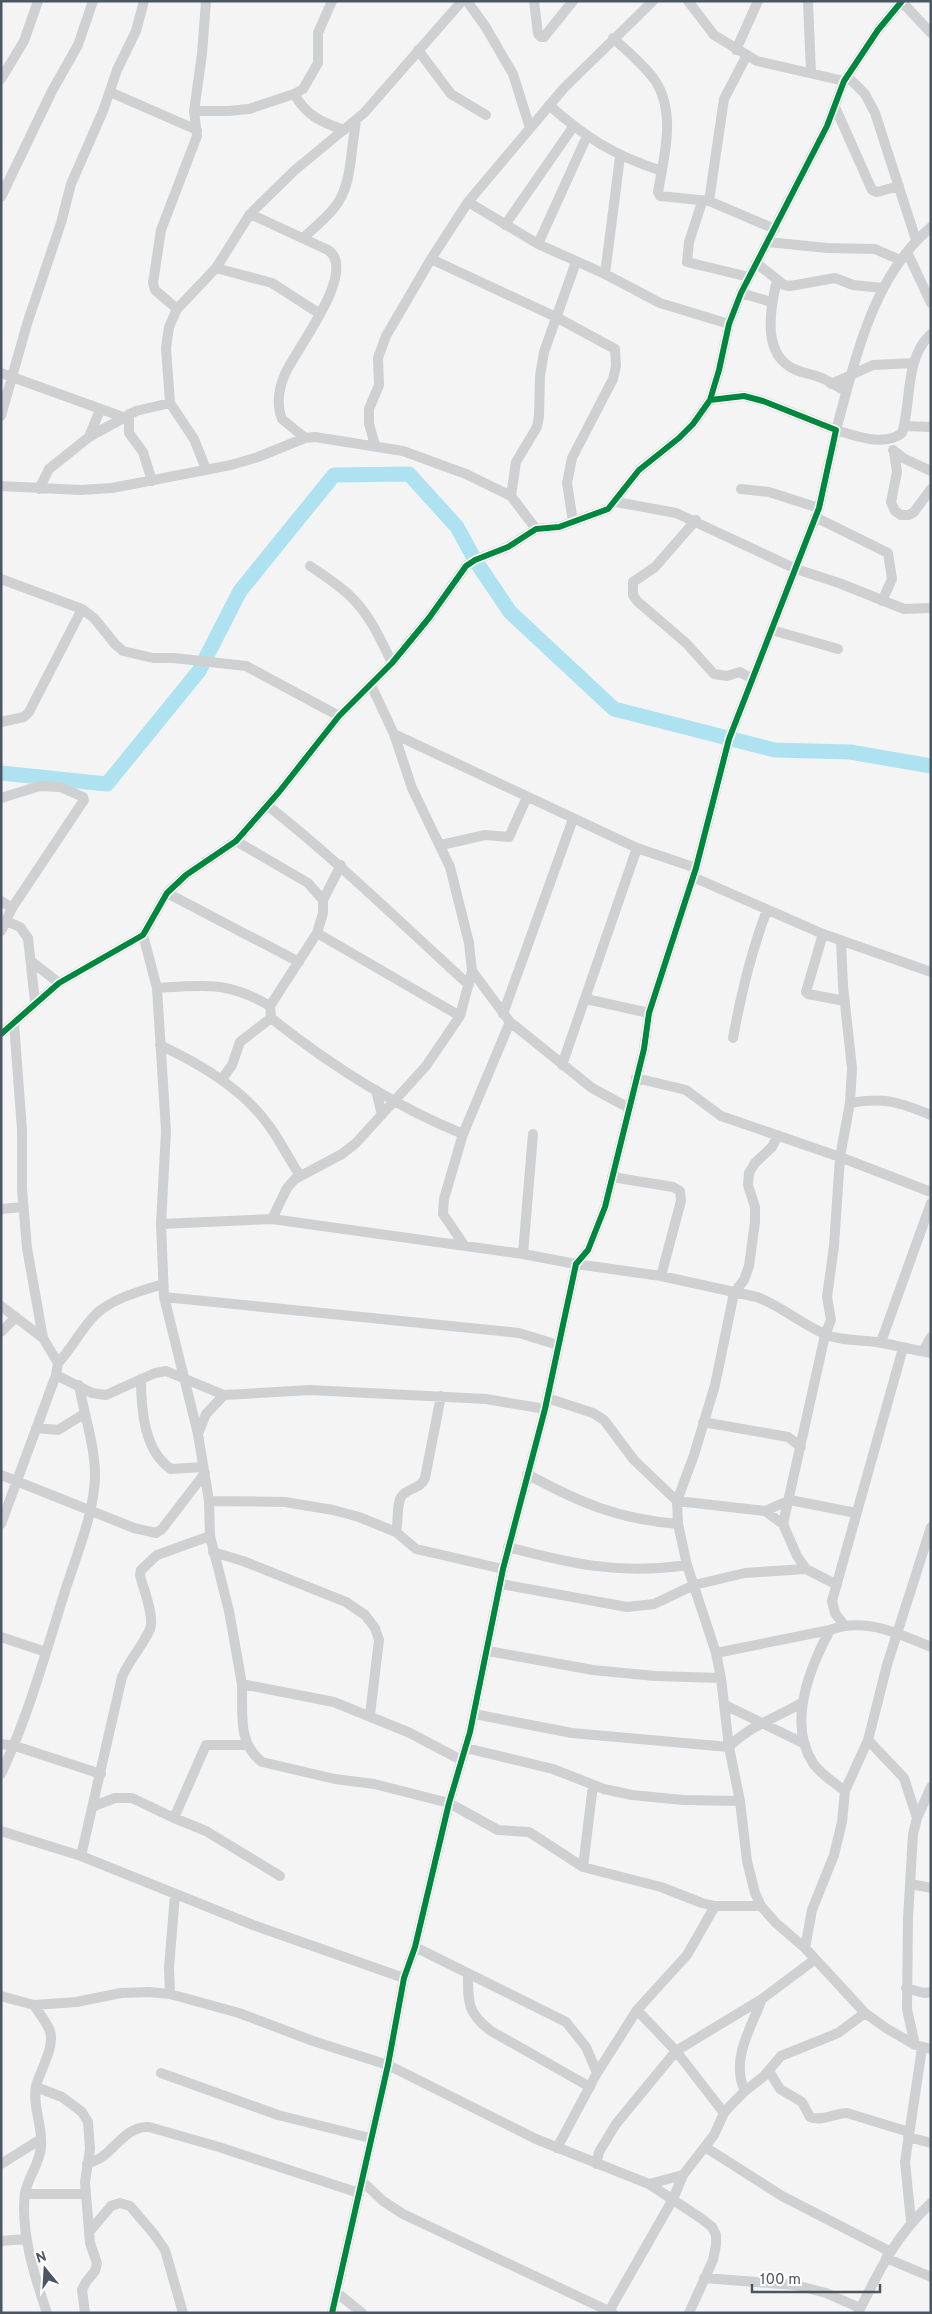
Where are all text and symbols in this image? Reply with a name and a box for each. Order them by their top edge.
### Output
north arrow [20,2244,70,2294]
text: N [34,2248,49,2268]
scale bar [752,2262,880,2294]
text: 100 m [760,2271,801,2290]

